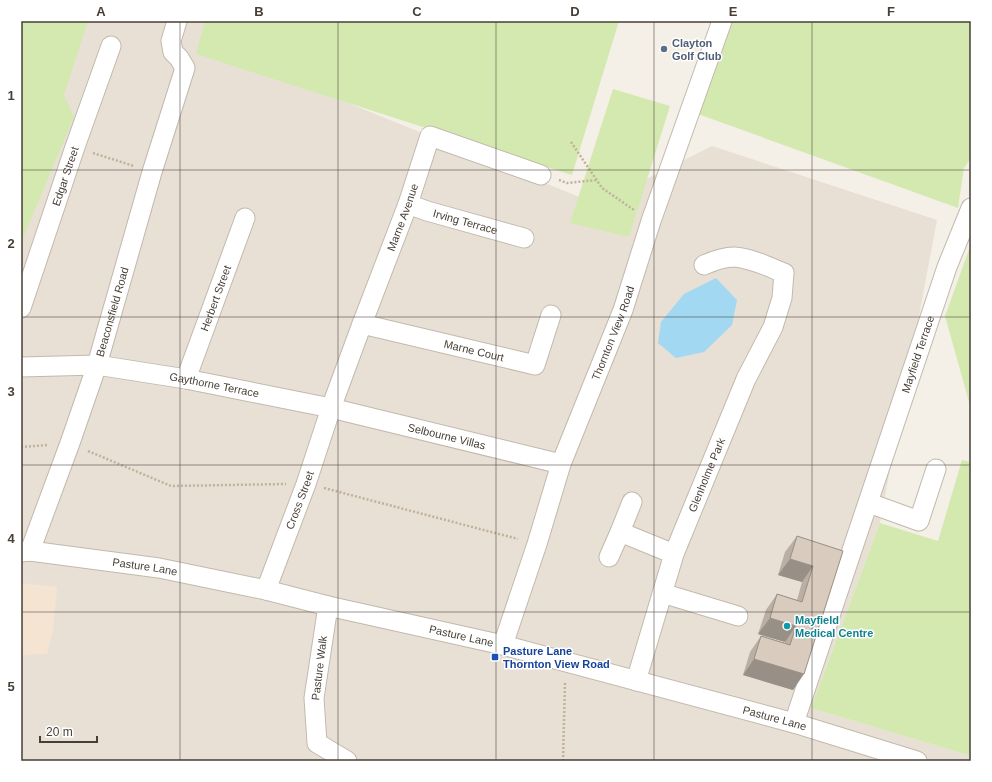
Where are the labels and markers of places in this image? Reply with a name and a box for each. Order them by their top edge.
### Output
place label: Clayton Golf Club [672,37,722,62]
marker: Clayton Golf Club [659,44,669,54]
place label: Mayfield Medical Centre [795,614,873,639]
marker: Mayfield Medical Centre [782,621,792,631]
place label: Pasture Lane Thornton View Road [503,645,610,670]
marker: Pasture Lane Thornton View Road [490,652,500,662]

